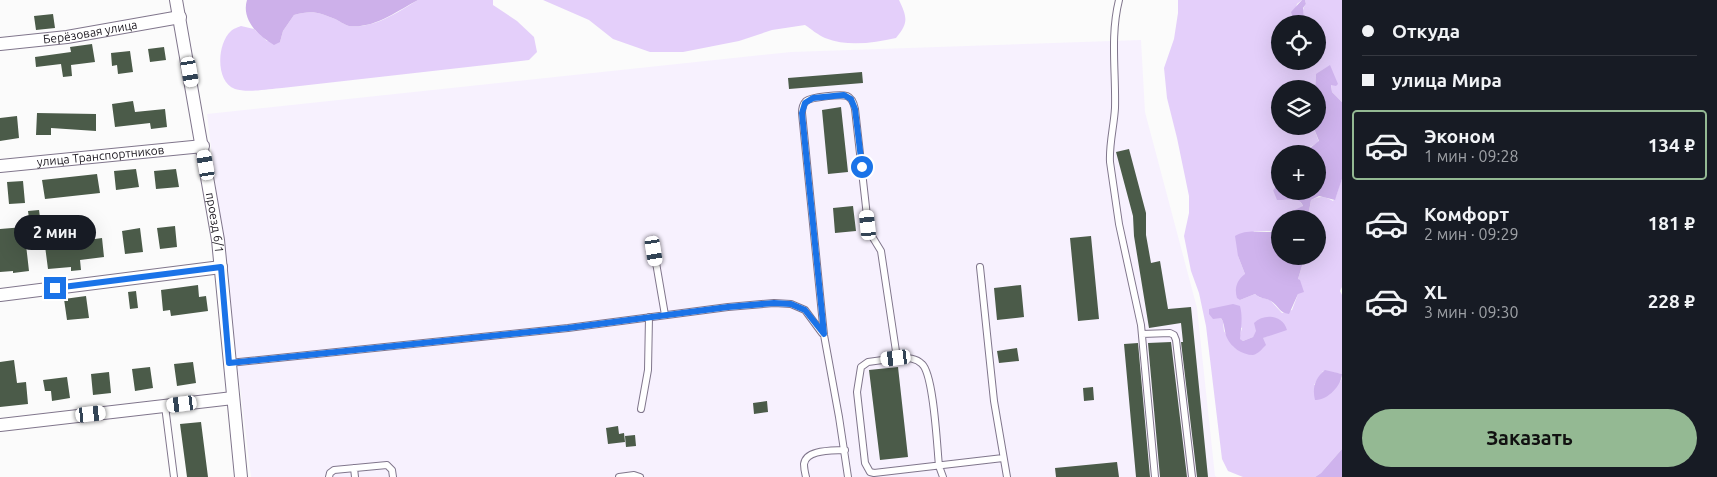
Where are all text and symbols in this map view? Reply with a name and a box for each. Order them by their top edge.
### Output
map controls [1271,15,1326,265]
button: locate [1271,15,1326,70]
street label: Берёзовая улица [42,18,138,45]
text: Откуда [1392,20,1460,42]
car [180,56,199,88]
text: улица Мира [1392,69,1502,91]
button: layers [1271,80,1326,135]
icon: car [1364,123,1409,168]
text: Эконом [1424,125,1495,147]
text: 134 ₽ [1648,134,1695,156]
street label: улица Транспортников [36,143,165,168]
button: + [1271,145,1326,200]
text: 1 мин · 09:28 [1424,147,1518,165]
car [196,149,215,181]
route start [851,156,873,178]
street label: проезд 6/1 [204,191,226,253]
icon: car [1364,201,1409,246]
text: Комфорт [1424,203,1509,225]
car [858,209,877,241]
button: − [1271,210,1326,265]
text: 181 ₽ [1648,212,1695,234]
callout: 2 мин [14,216,96,250]
text: 2 мин [33,223,77,241]
text: 2 мин · 09:29 [1424,225,1518,243]
car [644,235,663,267]
route end [44,277,66,299]
icon: car [1364,279,1409,324]
text: XL [1424,281,1447,303]
text: 228 ₽ [1648,290,1695,312]
text: 3 мин · 09:30 [1424,303,1518,321]
car [880,349,911,367]
car [166,395,197,413]
car [75,405,106,423]
button: Заказать [1362,409,1697,467]

